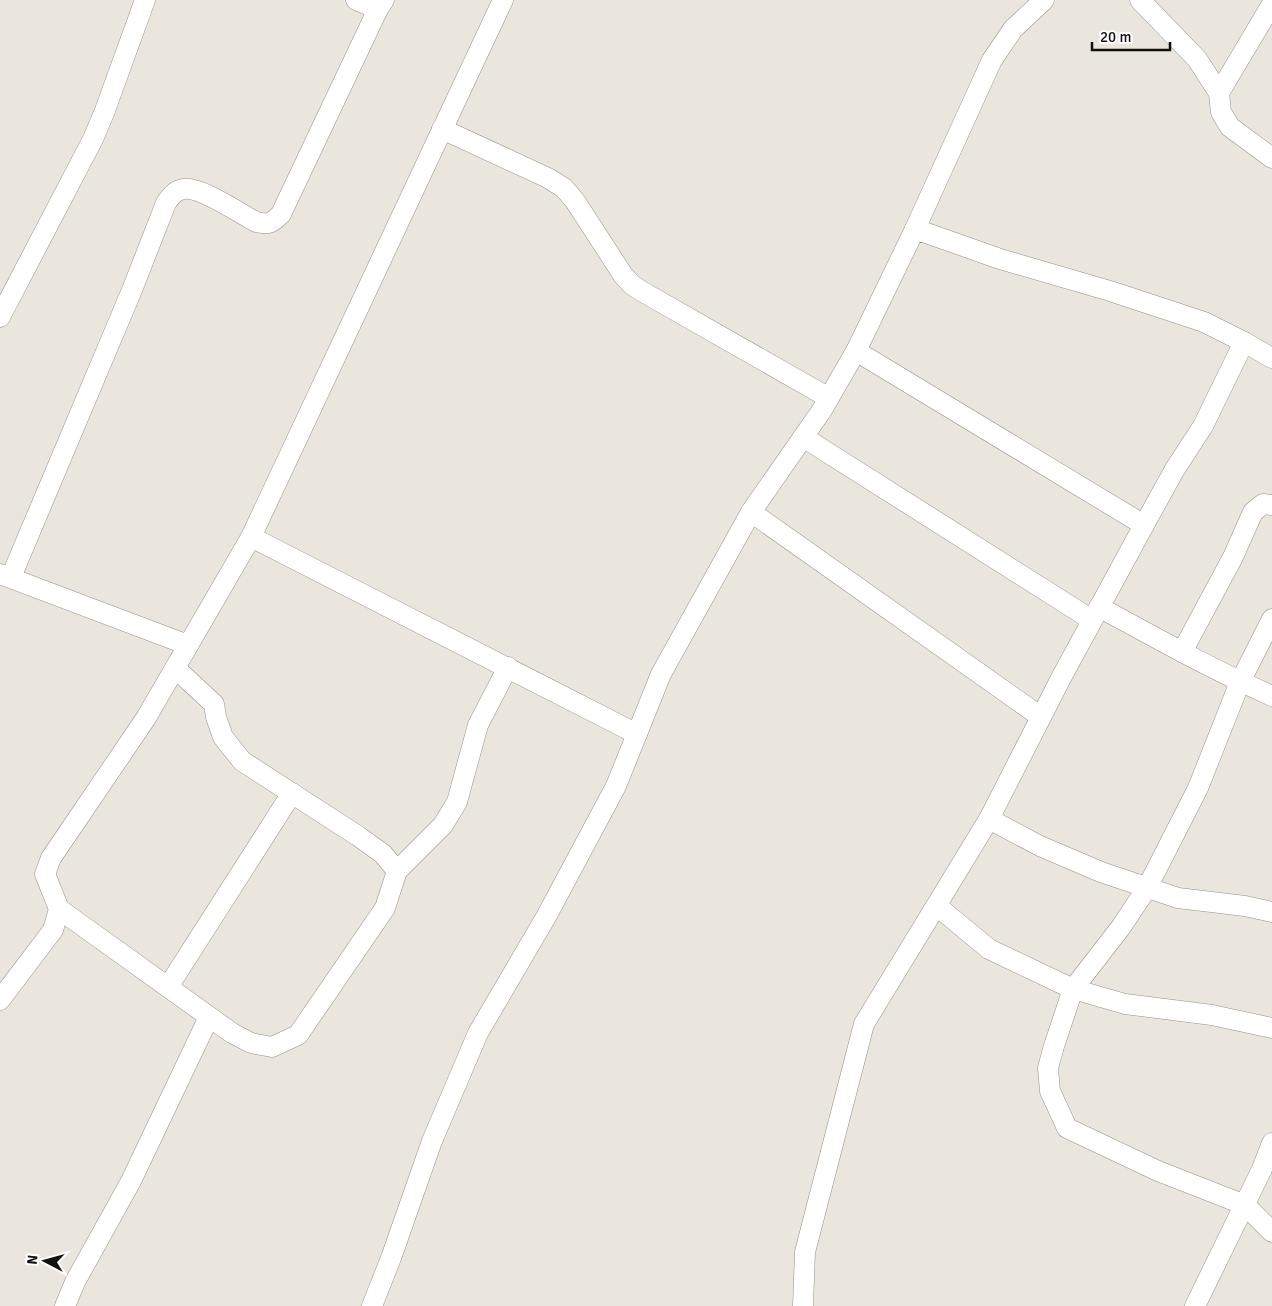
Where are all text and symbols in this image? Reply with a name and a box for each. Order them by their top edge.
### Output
scale bar [1092,20,1170,52]
text: 20 m [1100,28,1131,46]
north arrow [20,1236,70,1286]
text: N [24,1254,42,1265]

